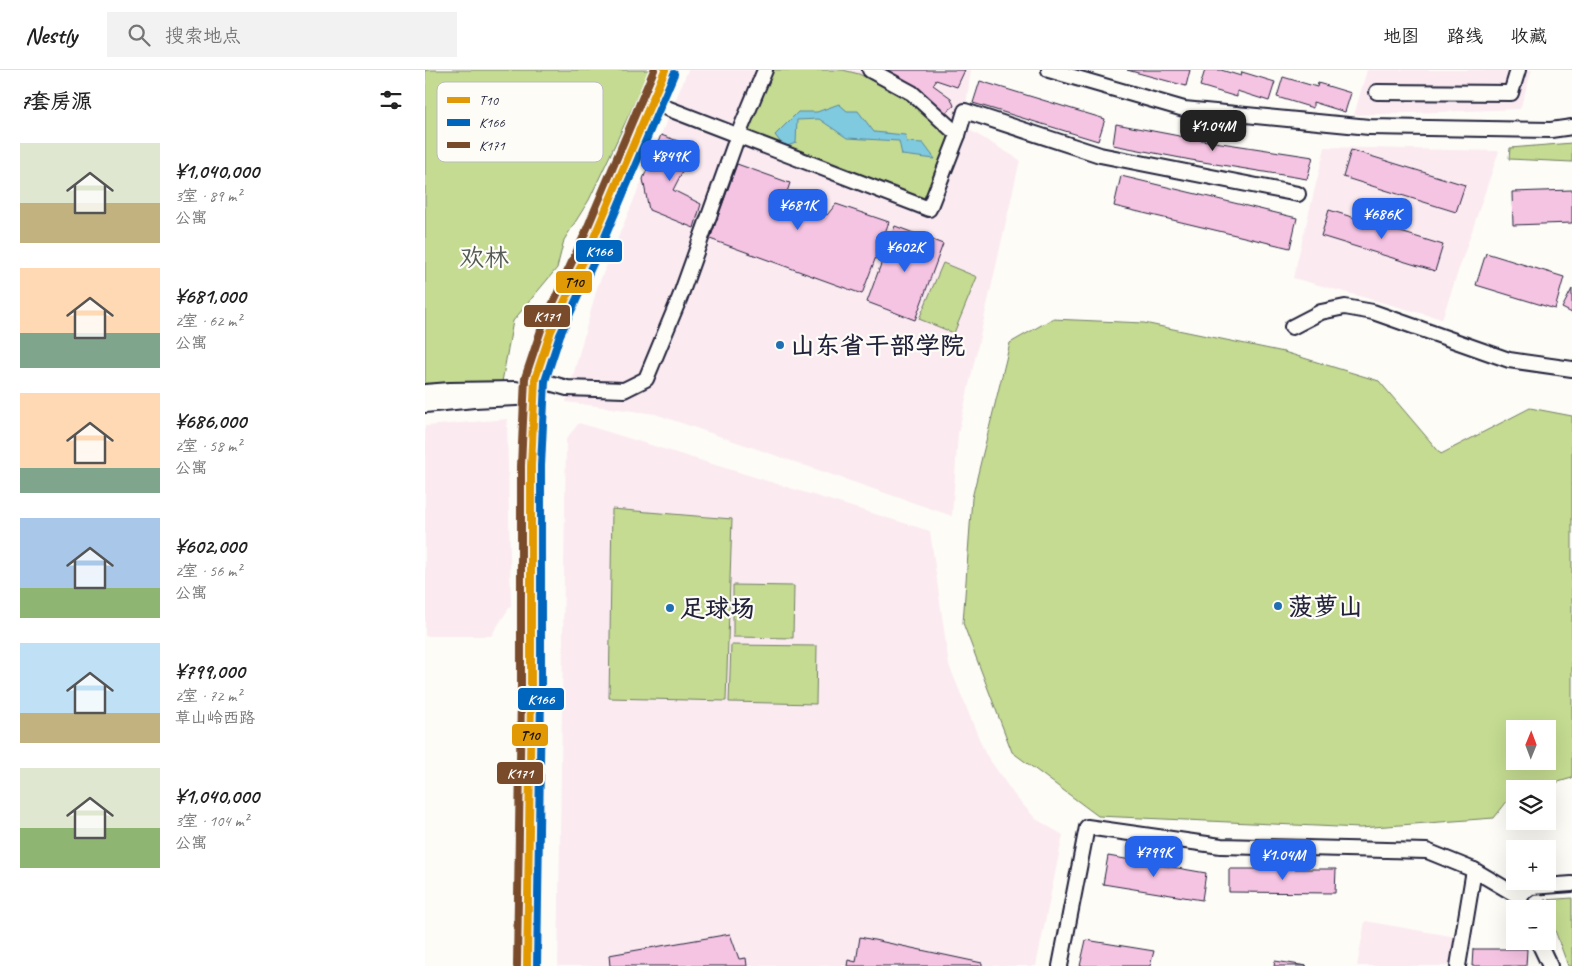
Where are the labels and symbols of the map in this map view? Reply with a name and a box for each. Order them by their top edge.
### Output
legend [437,82,603,162]
text: T10 [479,92,500,109]
pin: ¥1.04M [1172,109,1254,152]
text: K166 [479,114,506,131]
text: K171 [479,137,506,154]
pin: ¥849K [635,140,705,182]
pin: ¥681K [763,189,833,231]
pin: ¥686K [1347,198,1417,240]
pin: ¥602K [870,230,940,273]
line badge: K166 [575,239,623,263]
park label: 欢林 [459,242,509,274]
text: K166 [586,243,614,260]
line badge: T10 [555,270,593,294]
text: T10 [564,274,585,291]
line badge: K171 [523,304,571,328]
text: K171 [534,308,562,325]
place label: 山东省干部学院 [790,330,965,362]
marker: 山东省干部学院 [774,339,786,351]
place label: 菠萝山 [1288,591,1363,623]
place label: 足球场 [680,593,755,625]
marker: 菠萝山 [1272,600,1284,612]
marker: 足球场 [664,602,676,614]
line badge: K166 [517,687,565,711]
text: K166 [528,691,556,708]
north arrow [1506,720,1556,770]
line badge: T10 [511,723,549,747]
text: T10 [520,727,541,744]
line badge: K171 [496,761,544,785]
text: K171 [507,765,535,782]
pin: ¥799K [1119,836,1189,878]
pin: ¥1.04M [1242,838,1324,881]

